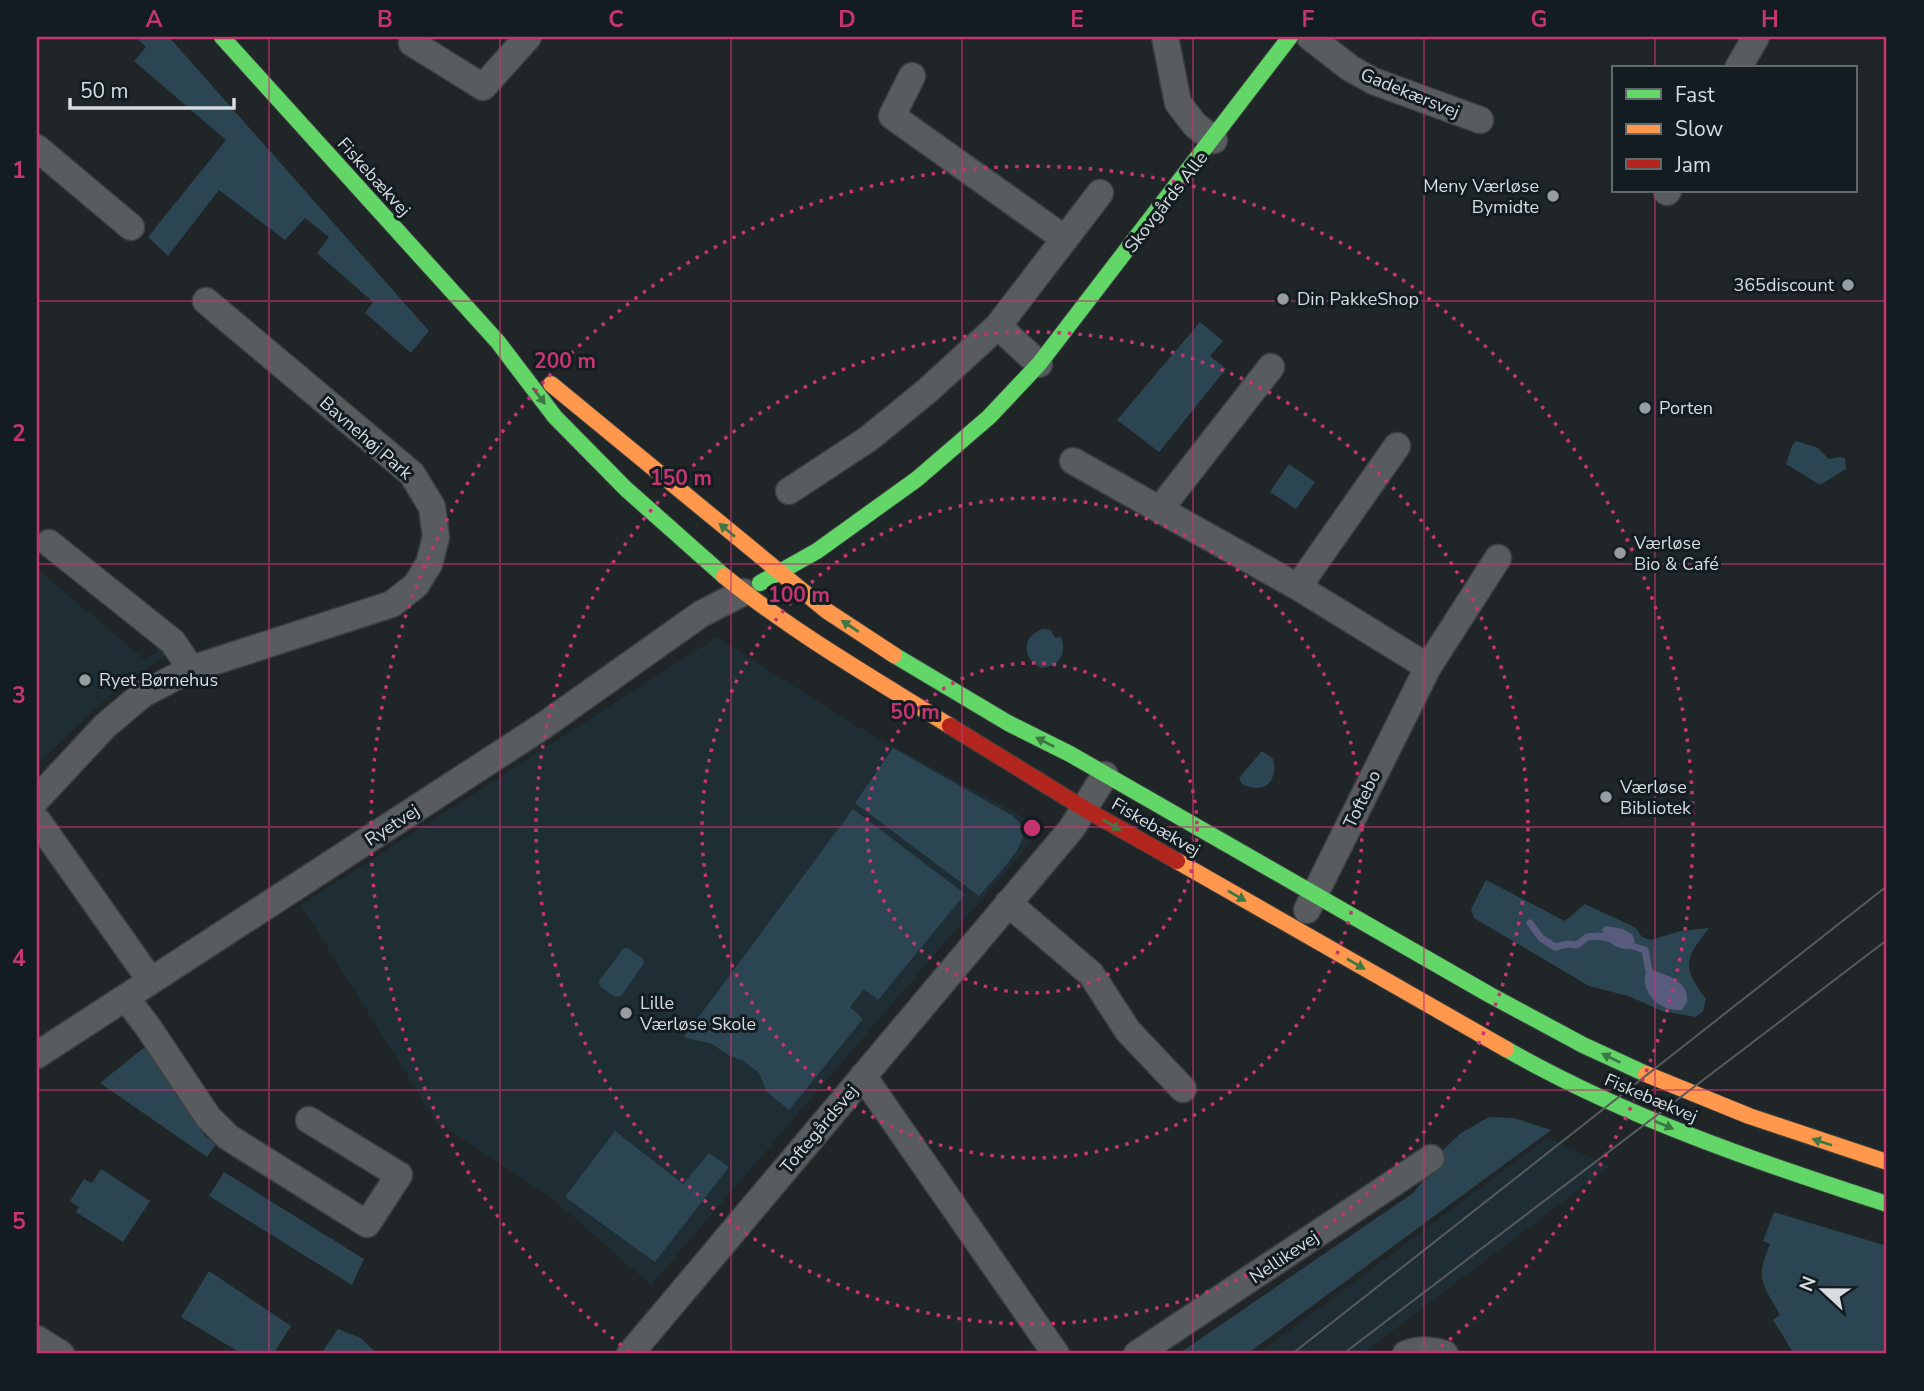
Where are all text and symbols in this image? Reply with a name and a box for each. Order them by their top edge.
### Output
text: A [145,4,163,35]
text: B [377,4,393,35]
text: C [608,4,624,35]
text: D [838,4,856,35]
text: E [1070,4,1084,35]
text: F [1302,4,1315,35]
text: G [1531,4,1547,35]
text: H [1761,4,1779,35]
street label: Gadekærsvej [1357,62,1463,124]
scale bar [70,66,234,110]
legend [1612,66,1857,192]
text: 50 m [80,77,129,105]
text: Fast [1675,81,1715,109]
text: Slow [1675,115,1724,143]
street label: Fiskebækvej [332,132,416,222]
street label: Skovgårds Alle [1119,146,1213,258]
text: Jam [1674,151,1711,179]
text: 1 [12,155,26,186]
place label: Meny Værløse Bymidte [1423,174,1539,219]
marker: Meny Værløse Bymidte [1545,188,1561,204]
place label: 365discount [1733,273,1835,297]
marker: 365discount [1840,277,1856,293]
place label: Din PakkeShop [1297,287,1419,311]
marker: Din PakkeShop [1275,291,1291,307]
text: 200 m [534,347,596,375]
one-way arrow [532,387,547,405]
street label: Bavnehøj Park [314,391,418,486]
place label: Porten [1659,396,1713,420]
marker: Porten [1637,400,1653,416]
text: 2 [12,418,26,449]
text: 150 m [650,464,712,492]
one-way arrow [718,522,736,538]
place label: Værløse Bio & Café [1633,531,1719,576]
marker: Værløse Bio & Café [1612,545,1628,561]
text: 100 m [768,581,830,609]
one-way arrow [840,620,859,633]
place label: Ryet Børnehus [99,668,218,692]
marker: Ryet Børnehus [77,672,93,688]
text: 3 [12,680,26,711]
text: 50 m [890,698,940,726]
one-way arrow [1035,736,1055,748]
street label: Toftebo [1338,766,1386,832]
place label: Værløse Bibliotek [1619,775,1692,820]
marker: Værløse Bibliotek [1598,789,1614,805]
street label: Fiskebækvej [1107,792,1205,862]
street label: Ryetvej [360,799,424,851]
centre of rings [1020,816,1044,840]
one-way arrow [1102,818,1122,830]
one-way arrow [1227,890,1246,902]
text: 4 [12,943,26,974]
one-way arrow [1346,958,1366,970]
place label: Lille Værløse Skole [639,991,756,1036]
marker: Lille Værløse Skole [618,1005,634,1021]
one-way arrow [1601,1052,1621,1063]
street label: Fiskebækvej [1601,1068,1701,1128]
street label: Toftegårdsvej [775,1080,863,1178]
one-way arrow [1653,1120,1674,1131]
one-way arrow [1811,1136,1832,1147]
text: 5 [12,1206,26,1237]
street label: Nellikevej [1245,1225,1323,1289]
north arrow [1787,1254,1857,1324]
text: N [1793,1273,1823,1295]

